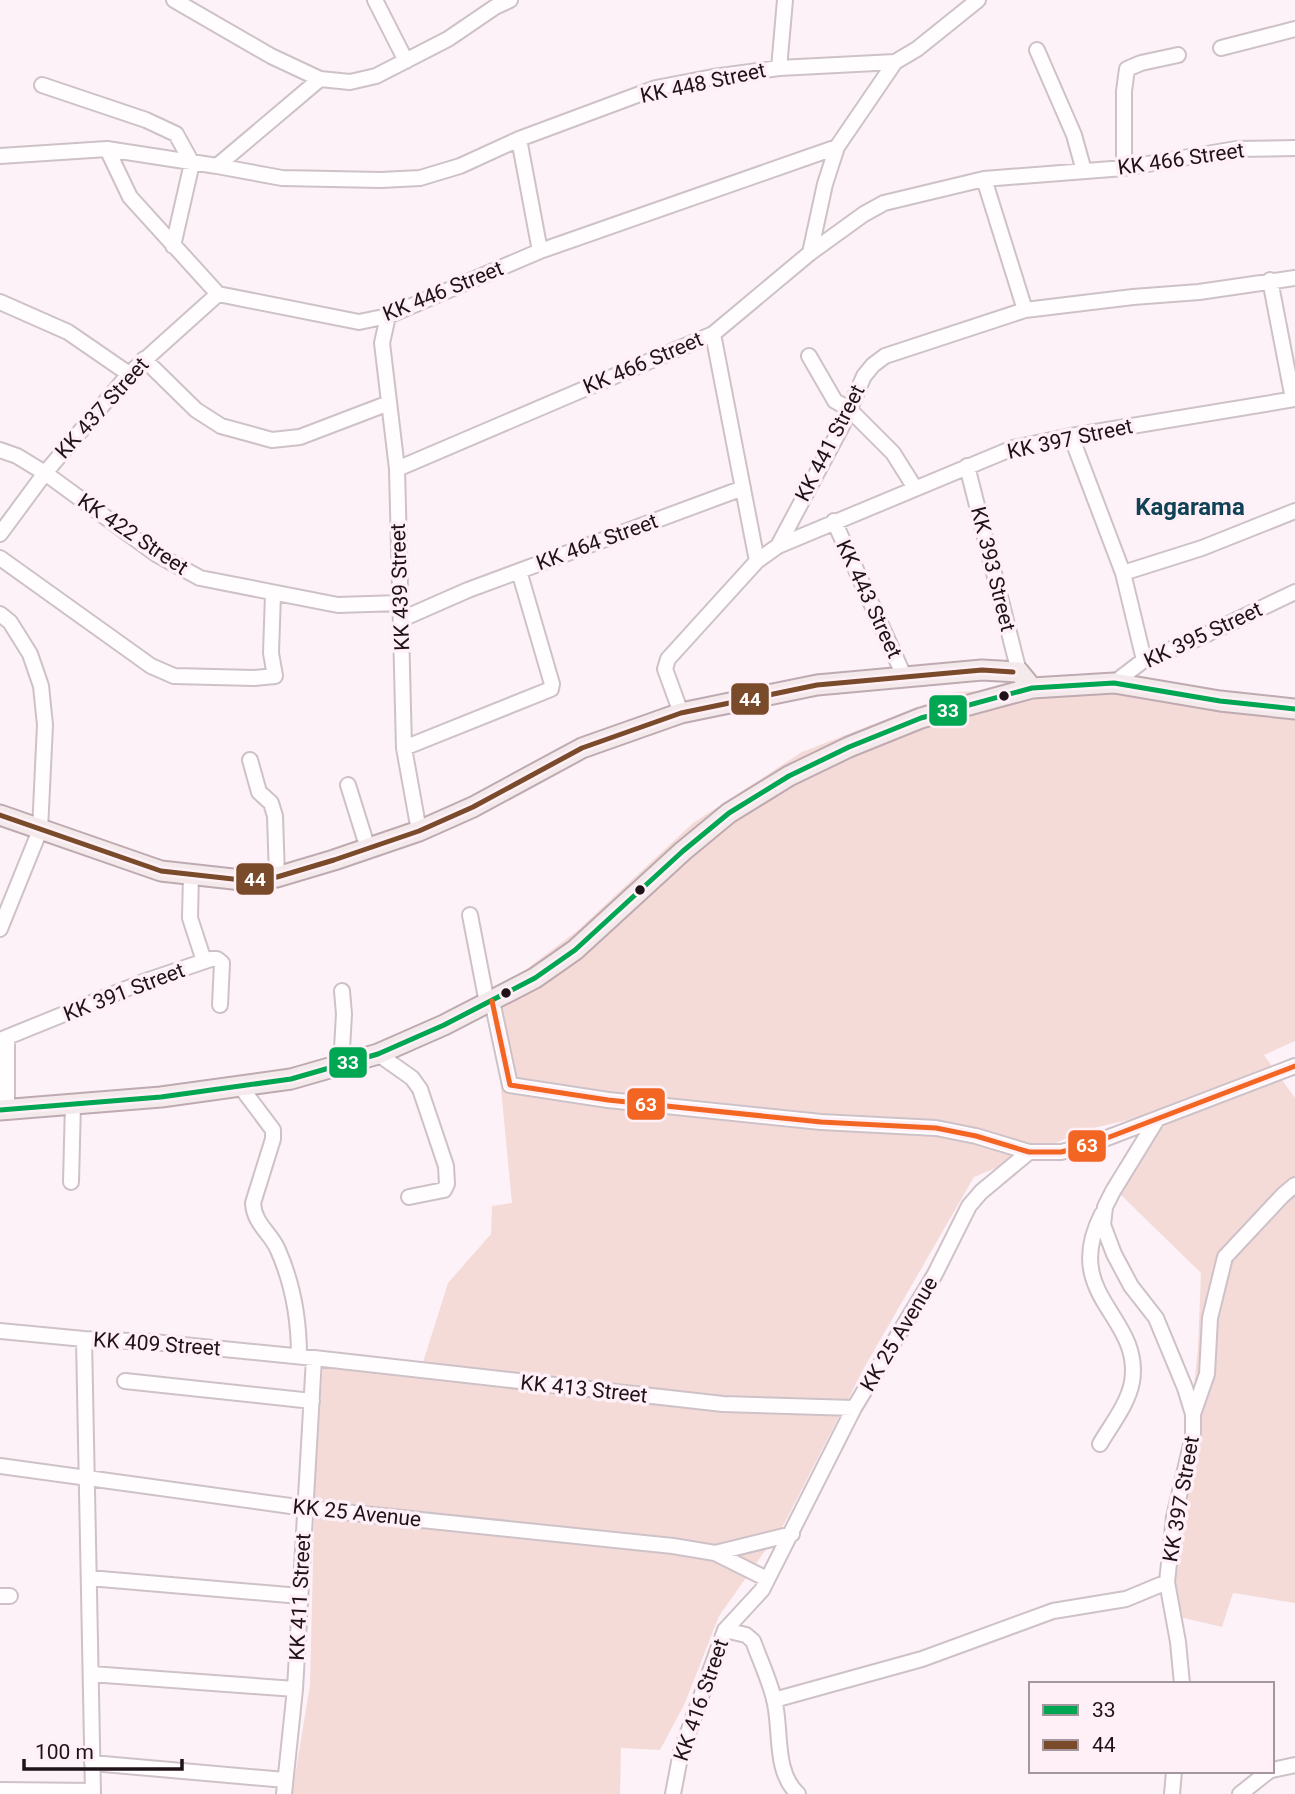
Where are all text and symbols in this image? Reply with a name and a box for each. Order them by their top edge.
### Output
street label: KK 448 Street [638,58,768,108]
street label: KK 466 Street [1116,138,1246,180]
street label: KK 446 Street [379,256,507,326]
street label: KK 466 Street [580,327,707,399]
street label: KK 437 Street [50,352,154,463]
street label: KK 441 Street [790,381,870,505]
street label: KK 397 Street [1005,414,1135,464]
street label: KK 422 Street [73,488,193,580]
district label: Kagarama [1135,493,1245,521]
street label: KK 393 Street [966,504,1020,634]
street label: KK 464 Street [533,509,661,575]
street label: KK 439 Street [386,523,414,651]
street label: KK 443 Street [831,536,907,662]
street label: KK 395 Street [1140,597,1266,673]
line badge: 44 [730,682,770,716]
text: 44 [739,688,761,711]
unlabelled marker [997,689,1011,703]
line badge: 33 [928,694,968,727]
text: 33 [937,699,959,722]
line badge: 44 [235,862,275,896]
text: 44 [244,868,266,891]
unlabelled marker [633,883,647,897]
street label: KK 391 Street [60,958,188,1026]
unlabelled marker [499,986,513,1000]
line badge: 33 [328,1046,368,1079]
text: 33 [337,1051,359,1074]
line badge: 63 [626,1087,666,1121]
text: 63 [635,1093,657,1116]
line badge: 63 [1067,1129,1107,1163]
text: 63 [1076,1134,1098,1157]
street label: KK 25 Avenue [855,1273,943,1395]
street label: KK 409 Street [93,1328,222,1360]
street label: KK 413 Street [519,1370,649,1408]
street label: KK 397 Street [1158,1434,1204,1564]
street label: KK 25 Avenue [292,1494,422,1532]
street label: KK 411 Street [285,1533,315,1661]
street label: KK 416 Street [669,1636,733,1764]
legend [1029,1682,1274,1773]
text: 33 [1092,1698,1116,1722]
scale bar [24,1728,182,1772]
text: 44 [1092,1733,1116,1757]
text: 100 m [35,1740,94,1764]

